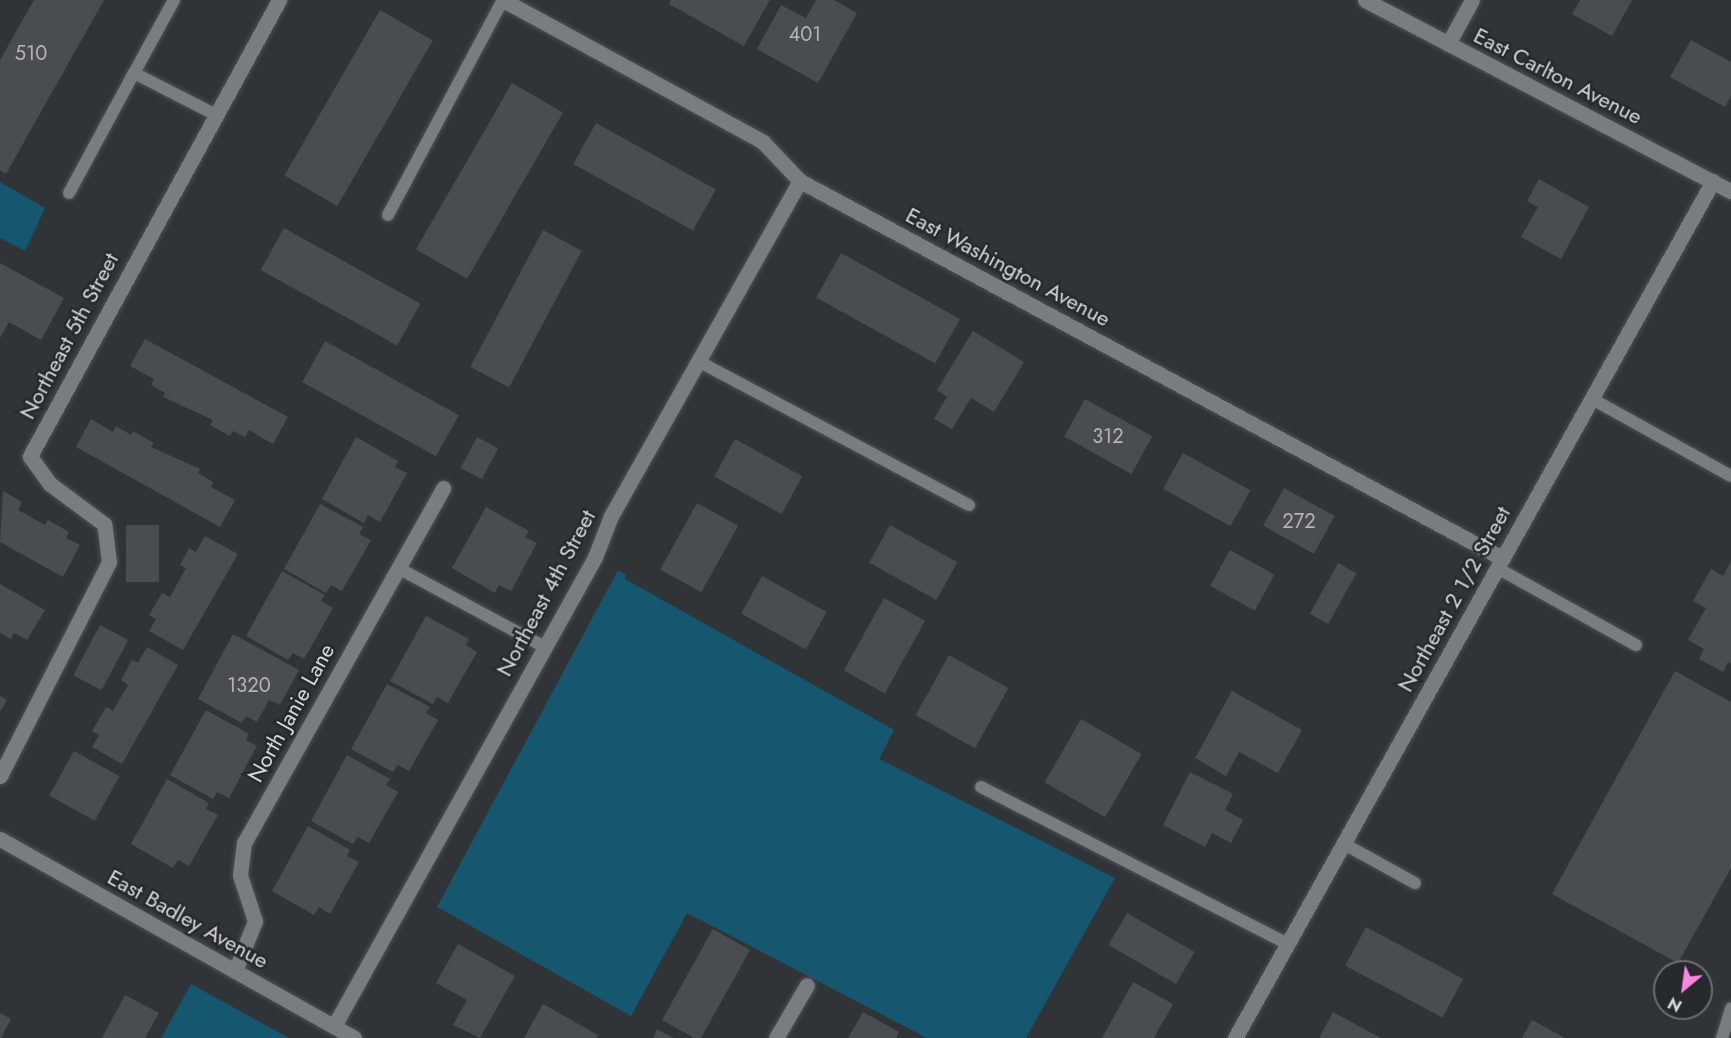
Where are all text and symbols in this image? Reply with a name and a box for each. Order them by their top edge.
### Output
house number: 401 [789,22,821,46]
street label: East Carlton Avenue [1469,22,1647,130]
house number: 510 [15,41,47,65]
street label: East Washington Avenue [901,202,1115,332]
street label: Northeast 5th Street [14,248,124,424]
house number: 312 [1092,424,1124,448]
street label: Northeast 2 1/2 Street [1392,502,1516,696]
street label: Northeast 4th Street [491,505,601,681]
house number: 272 [1282,509,1316,533]
street label: North Janie Lane [242,639,340,787]
house number: 1320 [227,673,271,697]
street label: East Badley Avenue [103,864,273,974]
north arrow [1653,960,1713,1020]
text: N [1664,991,1686,1018]

